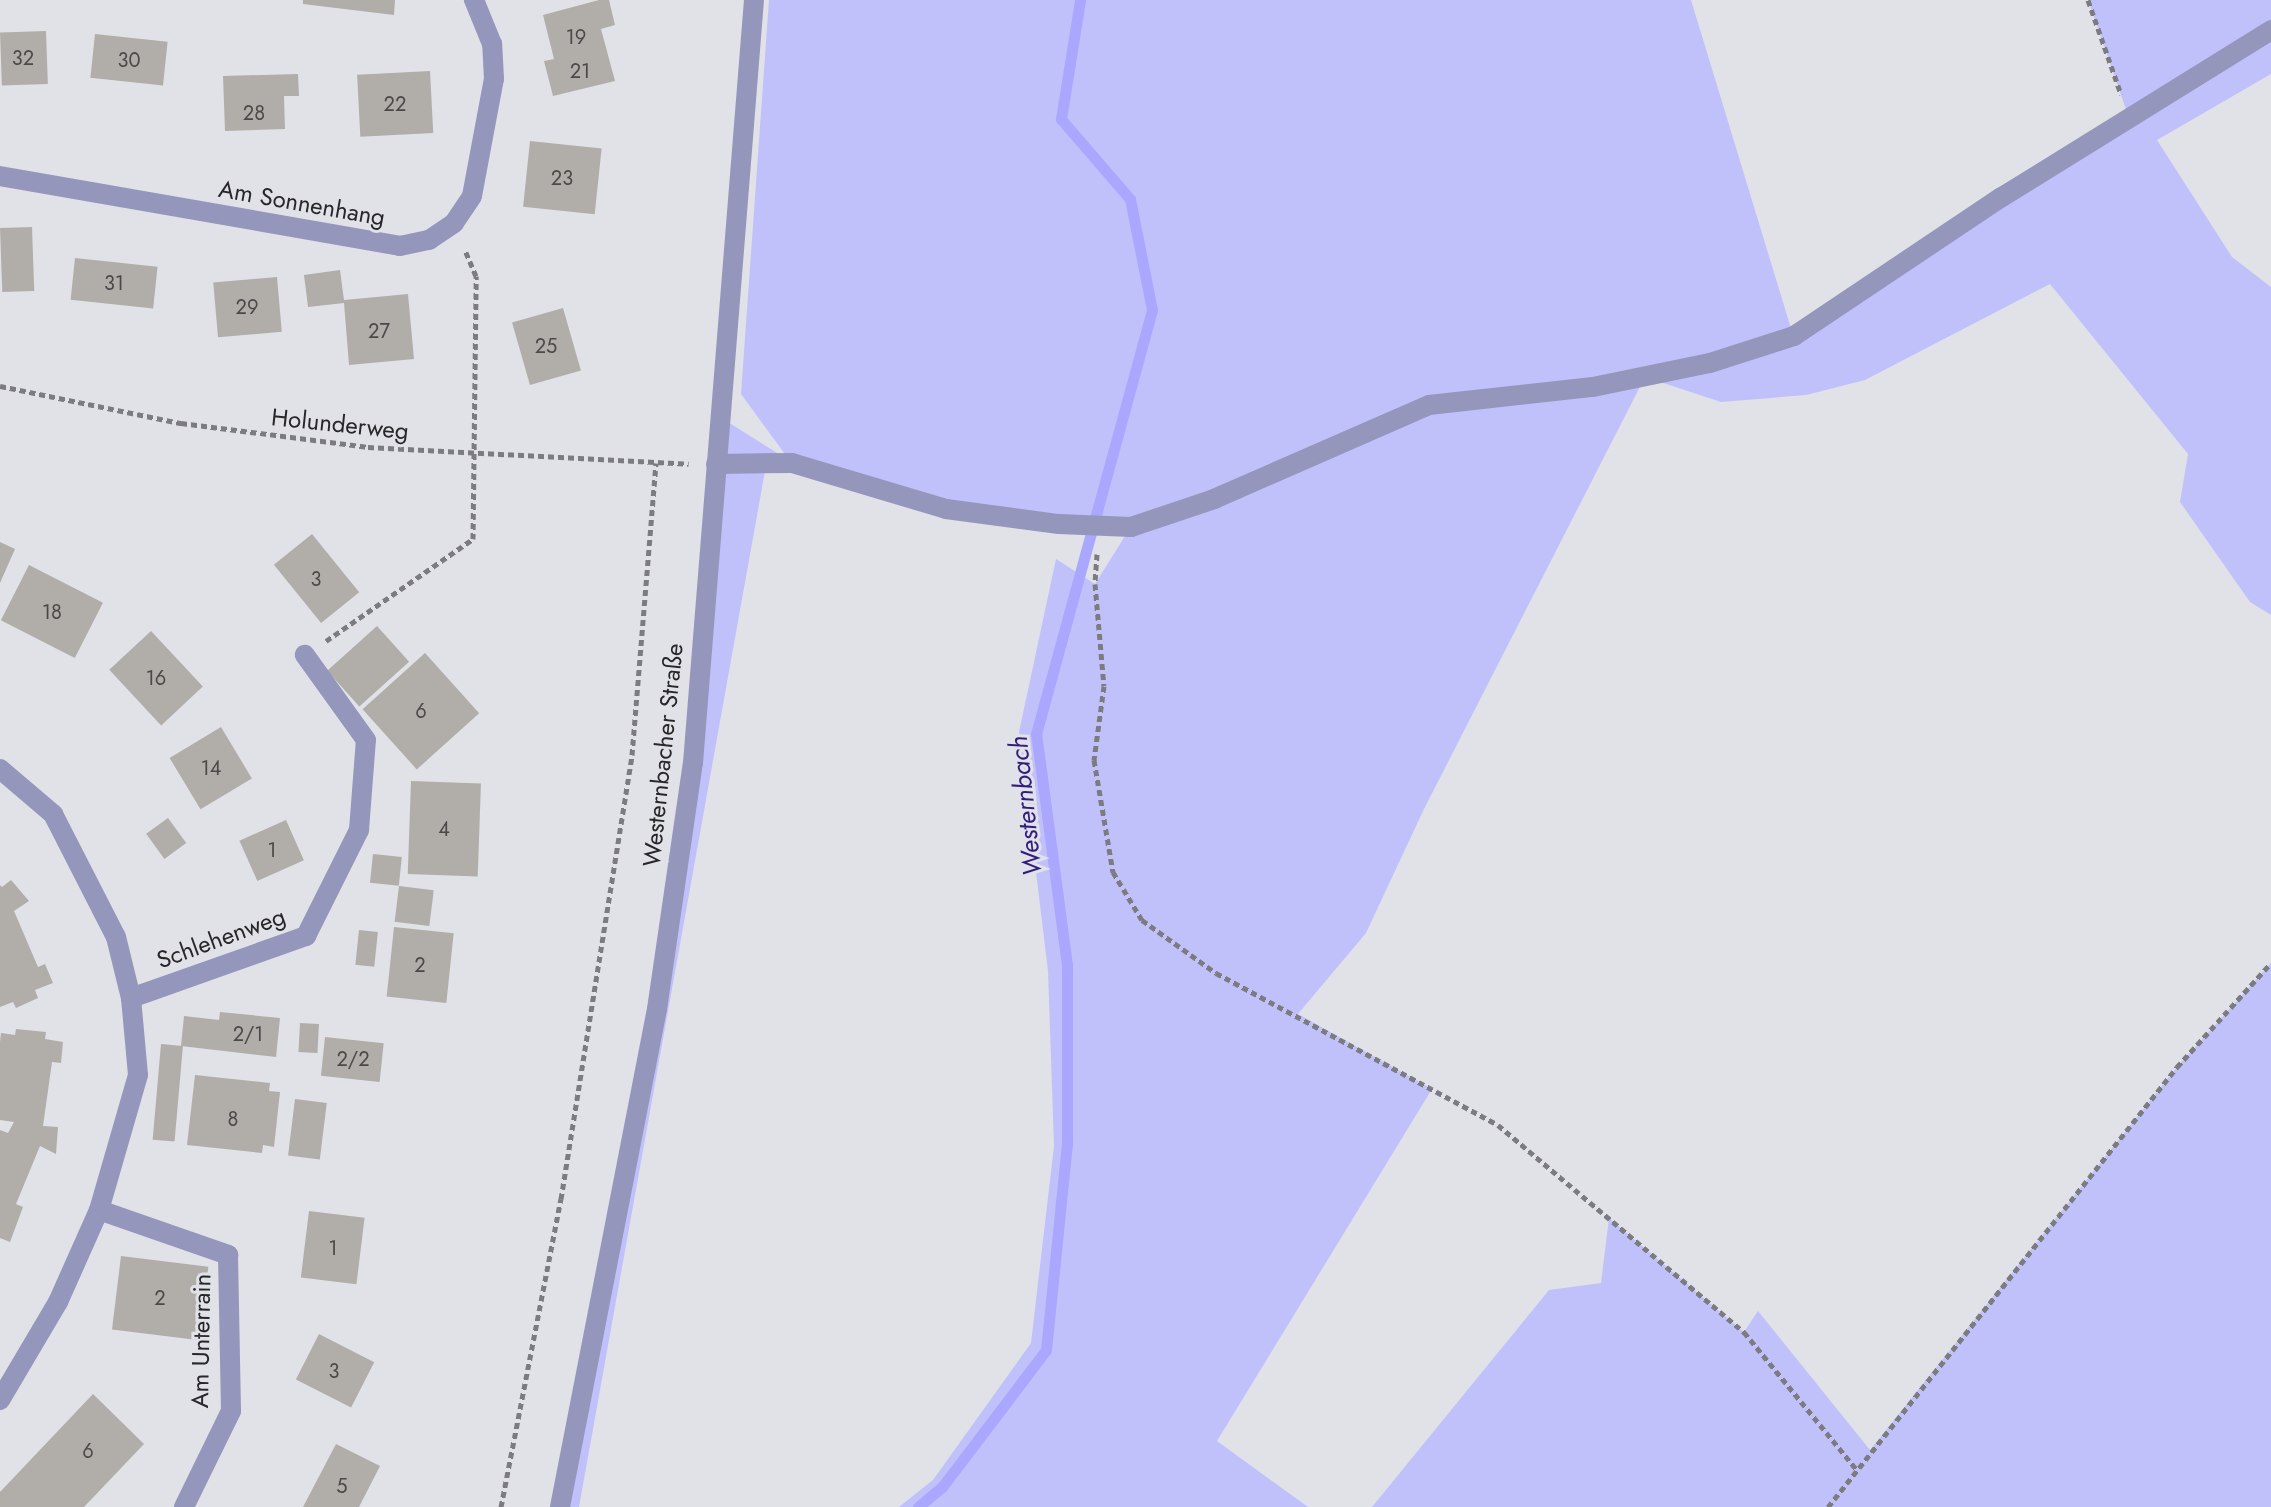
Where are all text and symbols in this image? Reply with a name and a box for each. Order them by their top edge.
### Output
house number: 19 [566,25,586,49]
house number: 32 [12,46,34,70]
house number: 30 [118,48,140,72]
house number: 21 [570,59,590,83]
house number: 22 [384,92,406,116]
house number: 28 [243,101,265,125]
house number: 23 [551,166,573,190]
street label: Am Sonnenhang [216,174,388,232]
house number: 31 [104,271,124,295]
house number: 29 [236,295,258,319]
house number: 27 [368,319,390,343]
house number: 25 [535,334,557,358]
street label: Holunderweg [270,402,410,446]
house number: 3 [311,567,321,591]
house number: 18 [42,600,62,624]
street label: Westernbacher Straße [637,642,689,868]
house number: 16 [146,666,166,690]
house number: 6 [415,699,427,723]
water label: Westernbach [1003,734,1049,878]
house number: 14 [201,756,221,780]
house number: 4 [438,817,450,841]
house number: 1 [268,838,276,862]
street label: Schlehenweg [153,901,289,975]
house number: 2 [414,953,426,977]
house number: 2/1 [233,1022,263,1046]
house number: 2/2 [336,1047,370,1071]
house number: 8 [228,1107,238,1131]
house number: 1 [329,1236,337,1260]
street label: Am Unterrain [185,1274,217,1408]
house number: 2 [154,1286,166,1310]
house number: 3 [329,1359,339,1383]
house number: 6 [82,1439,94,1463]
house number: 5 [336,1474,348,1498]

